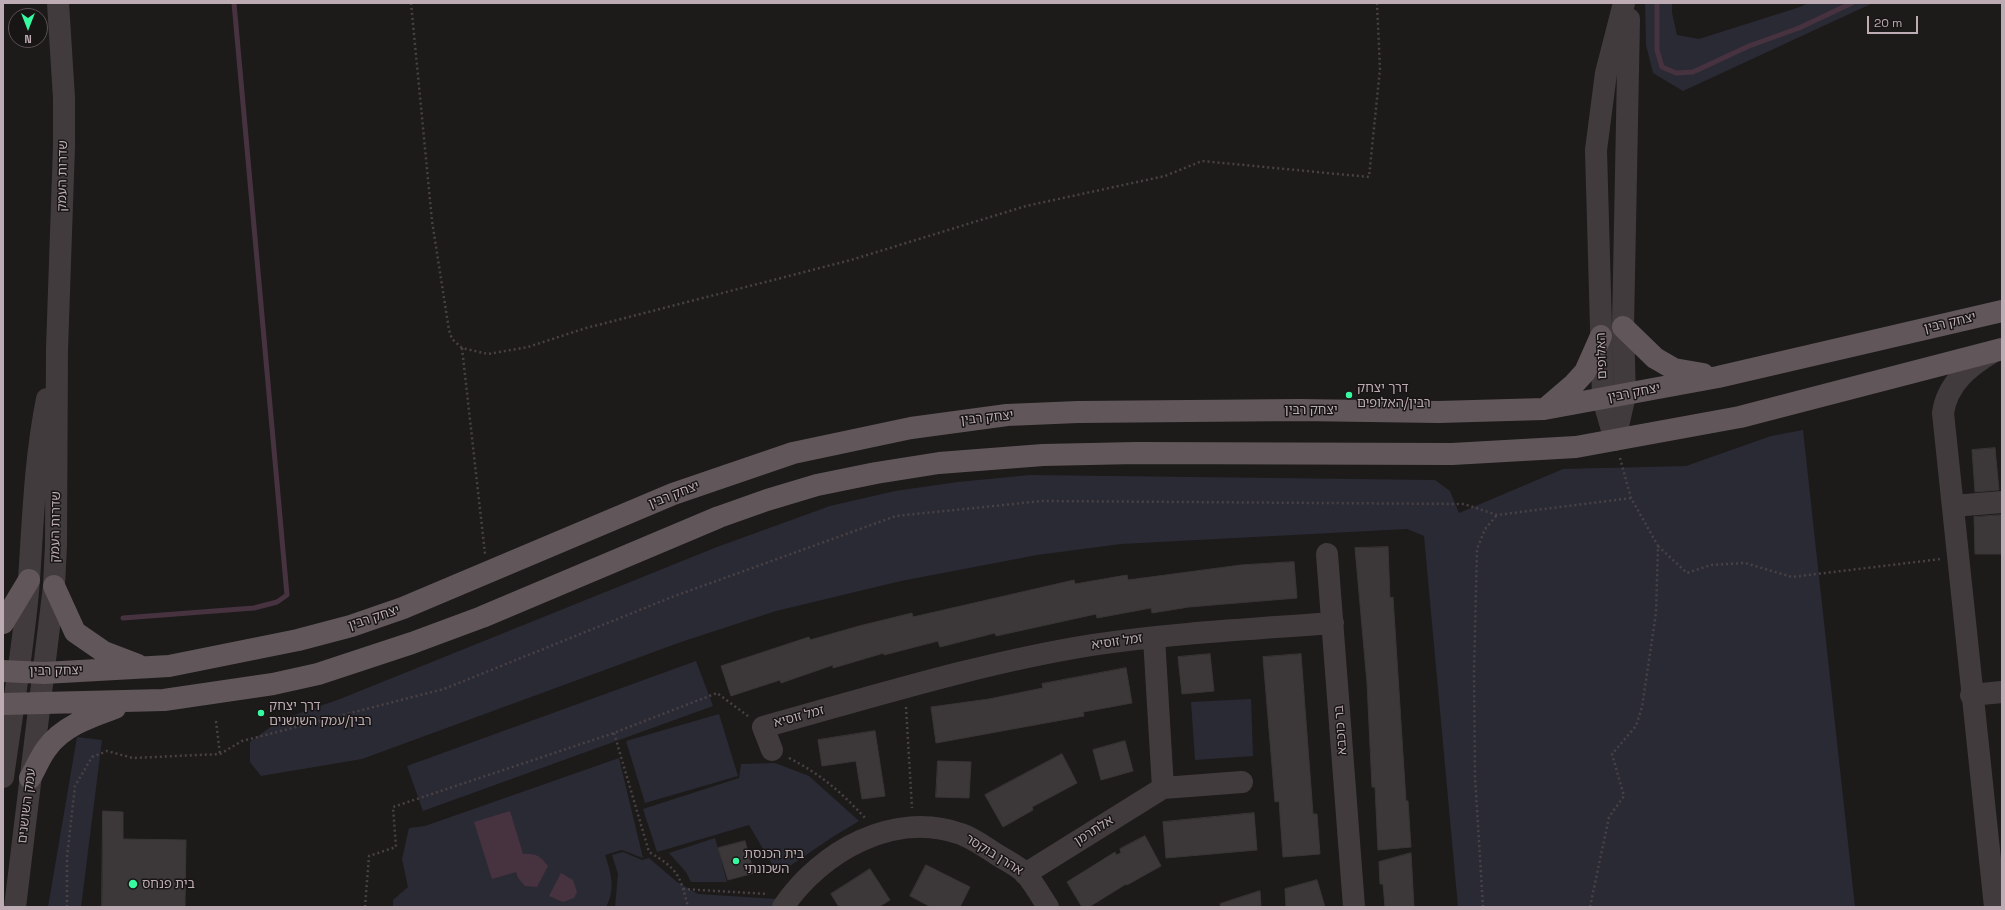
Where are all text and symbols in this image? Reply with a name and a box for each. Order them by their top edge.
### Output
north arrow [8,8,48,48]
scale bar [1869,8,1920,34]
text: 20 m [1874,15,1902,31]
text: N [24,32,32,46]
street label: שדרות העמק [55,140,71,212]
street label: יצחק רבין [1922,309,1978,337]
street label: האלופים [1593,332,1611,380]
place label: דרך יצחק רבין/האלופים [1357,380,1431,411]
street label: יצחק רבין [1607,380,1661,406]
marker: דרך יצחק רבין/האלופים [1344,390,1354,400]
street label: יצחק רבין [1285,402,1337,418]
street label: יצחק רבין [960,407,1014,429]
street label: יצחק רבין [646,478,702,512]
street label: שדרות העמק [48,491,64,563]
street label: יצחק רבין [346,602,402,634]
street label: זמל זוסיא [1090,631,1144,653]
street label: יצחק רבין [29,663,83,679]
place label: דרך יצחק רבין/עמק השושנים [269,698,372,729]
street label: זמל זוסיא [772,703,826,731]
street label: בר כוכבא [1331,704,1351,756]
marker: דרך יצחק רבין/עמק השושנים [256,708,266,718]
street label: עמק השושנים [15,767,39,845]
street label: אלתרמן [1072,813,1116,849]
street label: אהרן בוקסר [962,831,1026,879]
place label: בית הכנסת השכונתי [744,846,804,877]
marker: בית הכנסת השכונתי [731,856,741,866]
place label: בית פנחס [142,876,195,892]
marker: בית פנחס [127,878,139,890]

